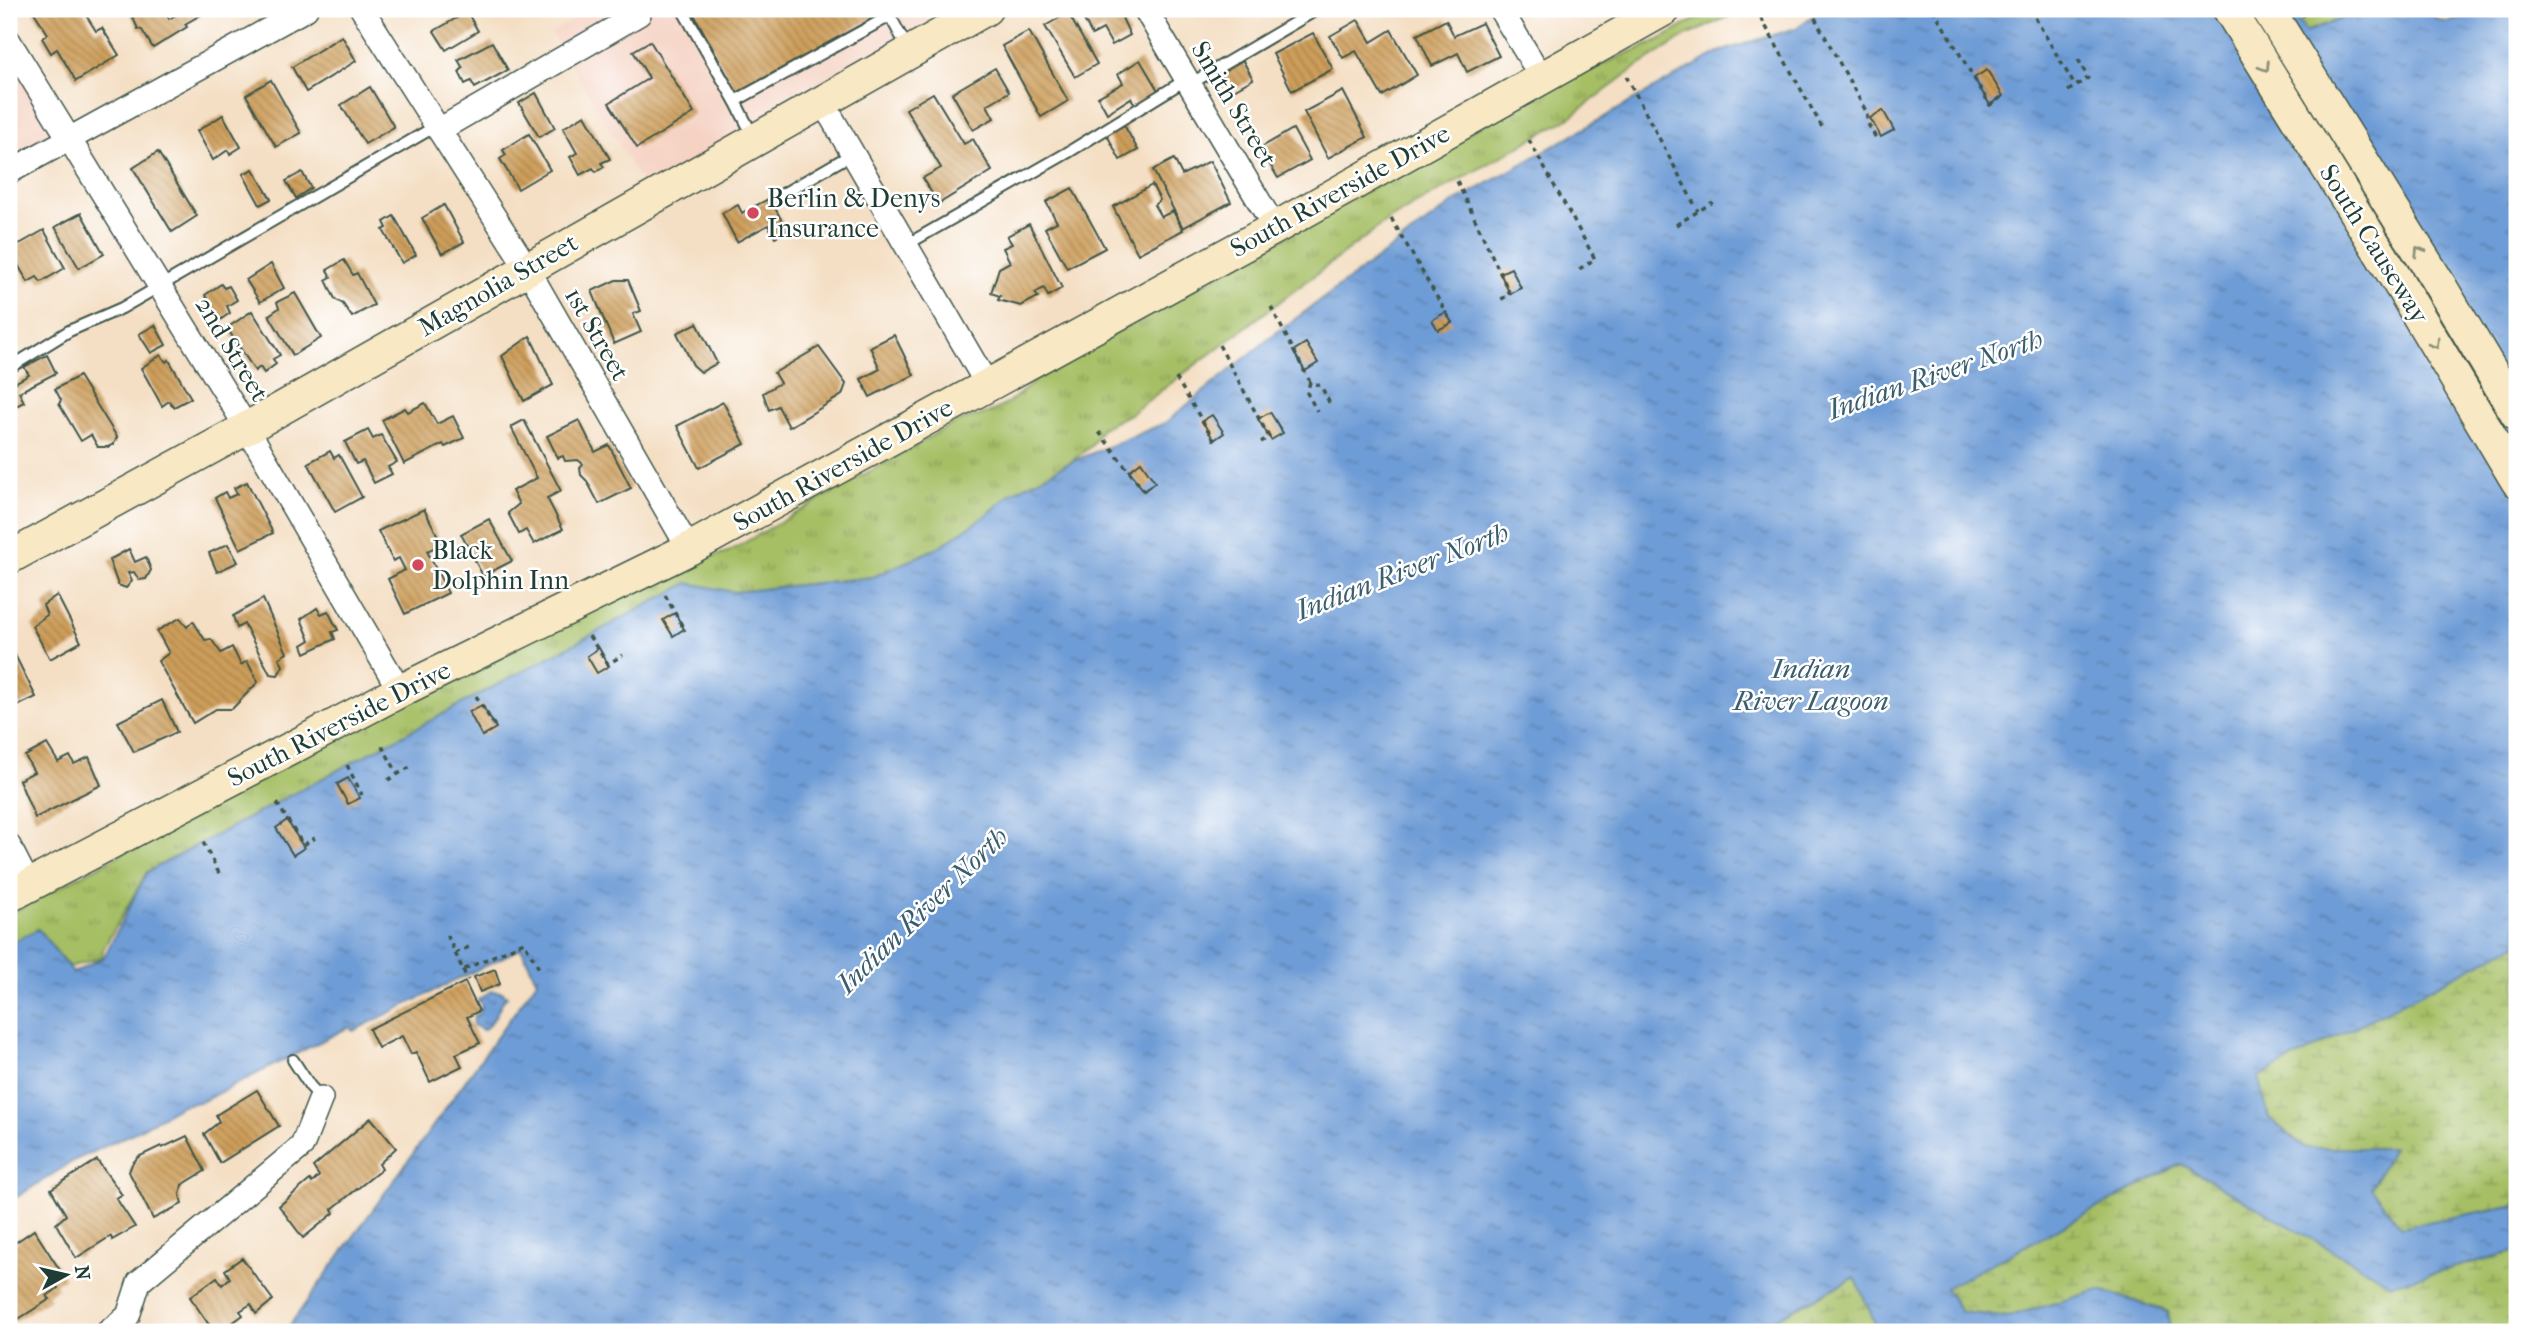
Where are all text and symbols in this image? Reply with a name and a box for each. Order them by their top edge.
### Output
street label: Smith Street [1184,36,1284,173]
one-way arrow [2256,59,2269,72]
street label: South Riverside Drive [1225,118,1455,264]
street label: South Causeway [2313,159,2436,330]
place label: Berlin & Denys Insurance [767,183,940,244]
marker: Berlin & Denys Insurance [745,205,761,221]
street label: Magnolia Street [413,227,584,343]
one-way arrow [2414,246,2427,259]
street label: 1st Street [558,282,636,387]
street label: 2nd Street [189,291,276,408]
water label: Indian River North [1822,322,2047,427]
one-way arrow [2427,336,2440,349]
street label: South Riverside Drive [728,392,958,538]
water label: Indian River North [1290,515,1513,627]
place label: Black Dolphin Inn [432,535,569,596]
marker: Black Dolphin Inn [410,557,426,573]
water label: Indian River Lagoon [1731,652,1889,717]
street label: South Riverside Drive [222,654,456,794]
water label: Indian River North [829,820,1014,1001]
north arrow [32,1240,102,1310]
text: N [70,1264,94,1282]

